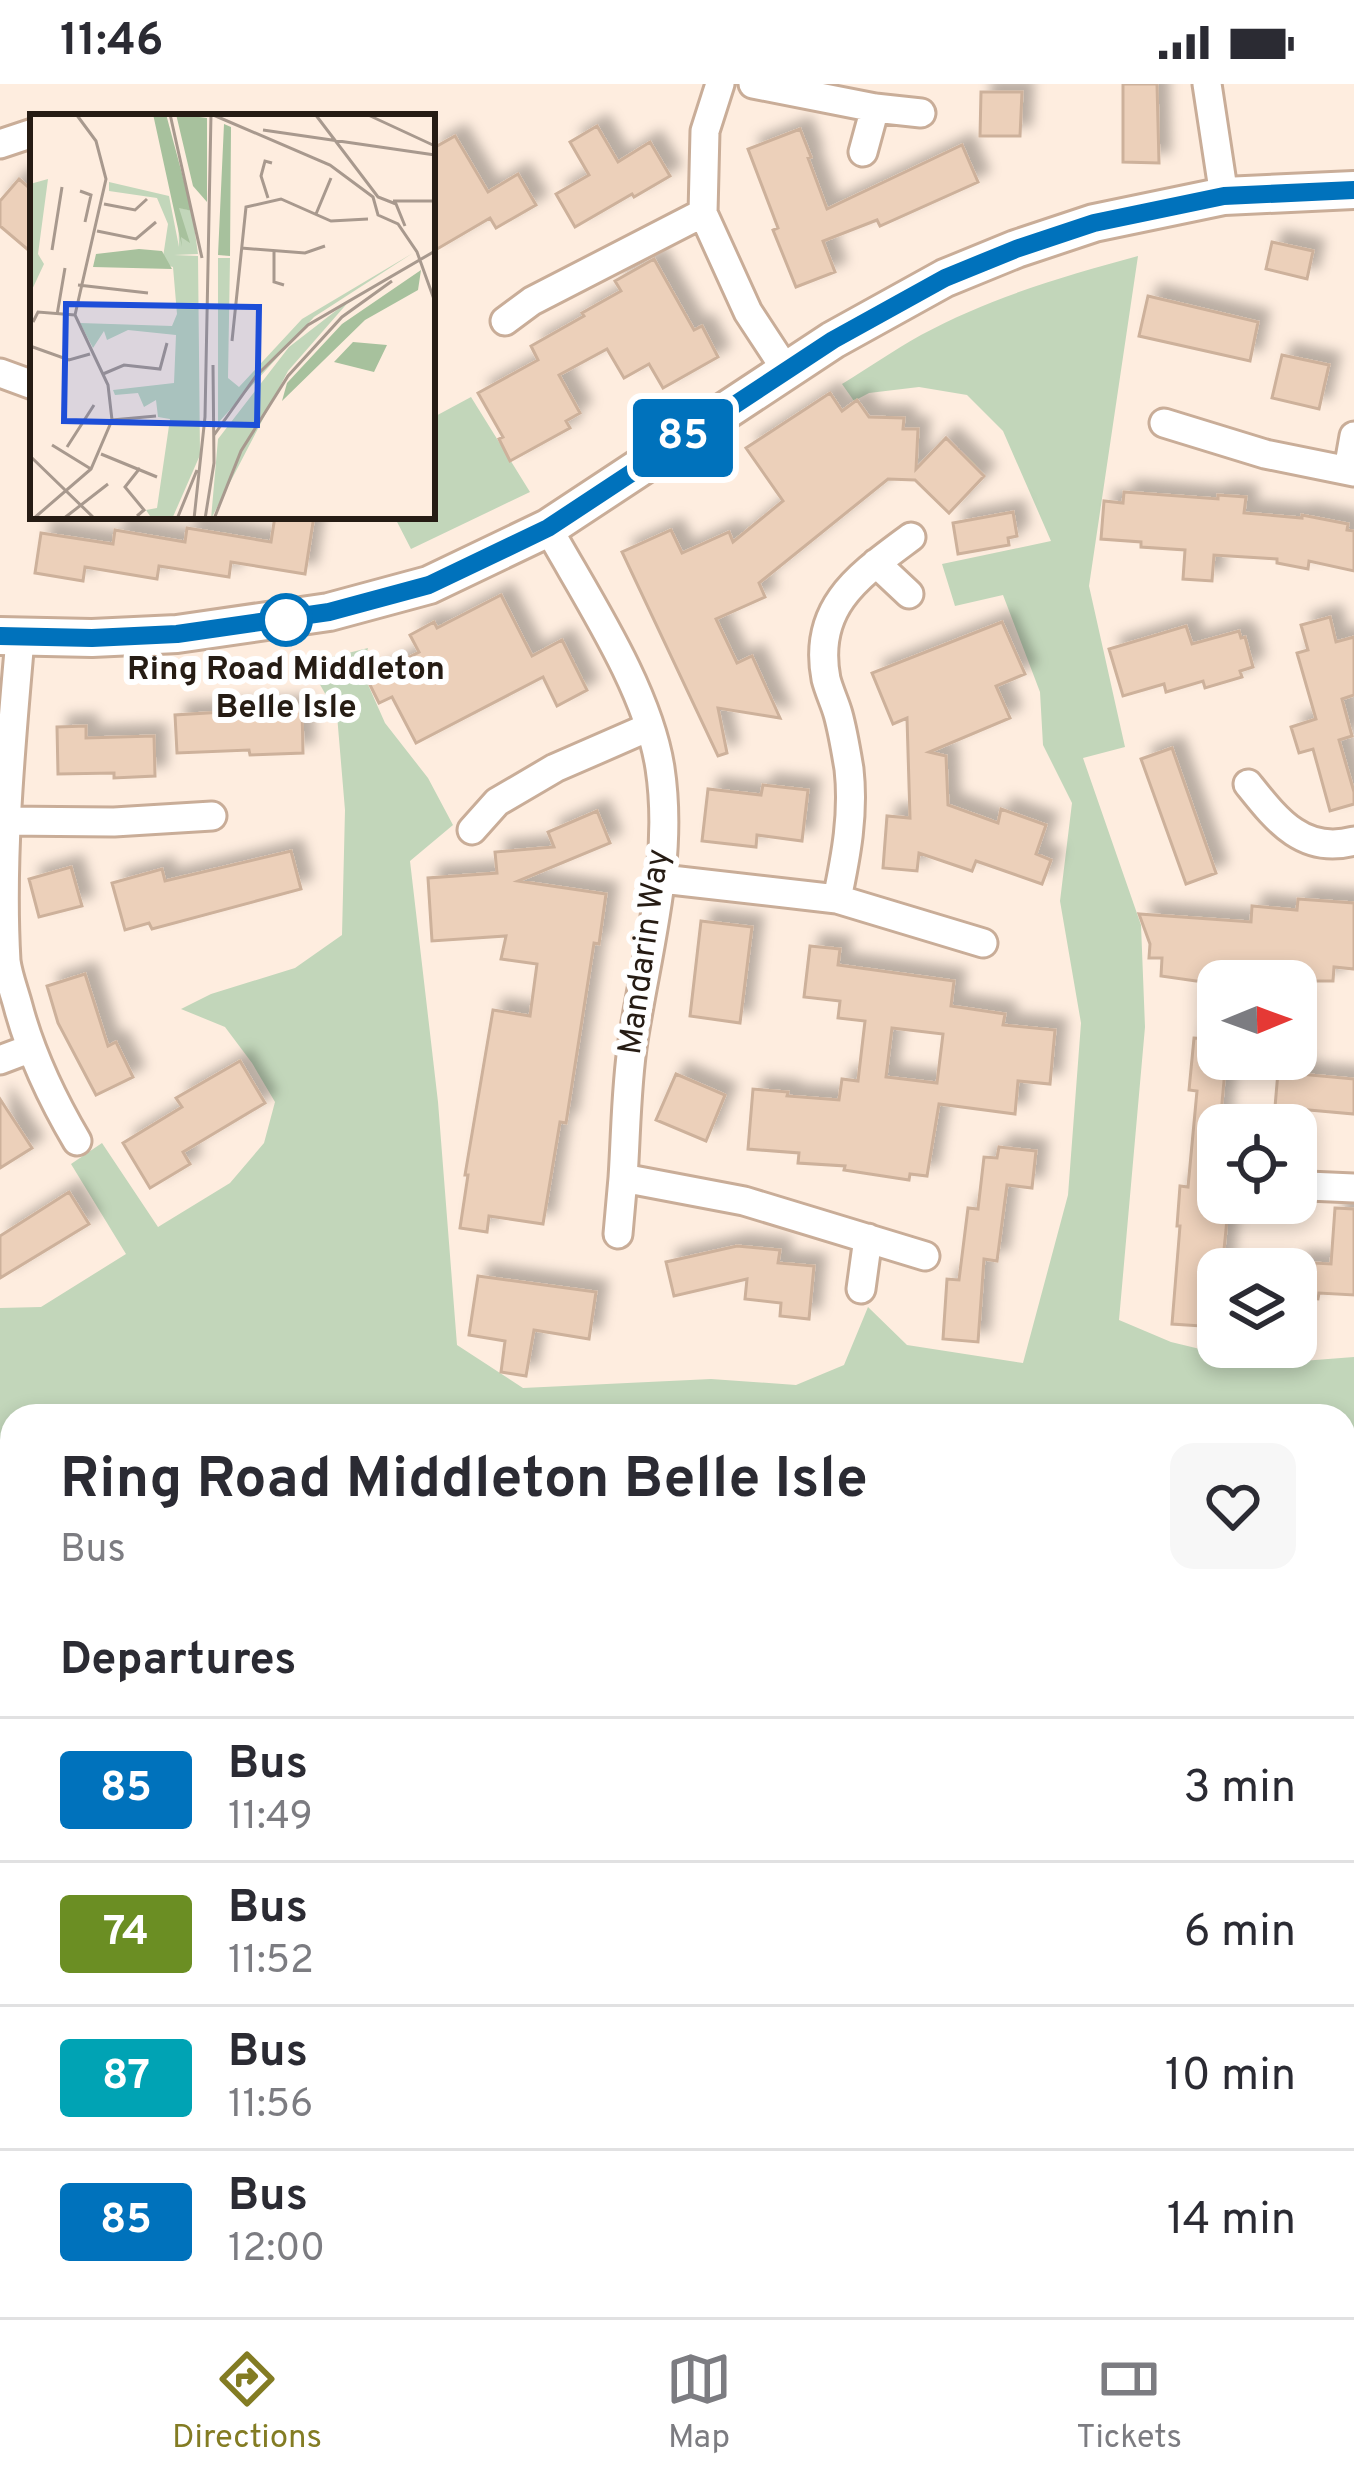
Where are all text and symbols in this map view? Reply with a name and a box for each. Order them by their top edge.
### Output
text: 11:46 [60,14,164,71]
inset map [30,114,435,519]
line badge: 85 [629,399,737,477]
text: 85 [657,411,709,464]
marker: Ring Road Middleton Belle Isle [261,595,311,645]
place label: Ring Road Middleton Belle Isle [127,650,445,730]
street label: Mandarin Way [611,847,681,1057]
north arrow [1197,960,1317,1080]
map controls [1197,960,1317,1368]
button: locate [1197,1104,1317,1224]
button: layers [1197,1248,1317,1368]
button: heart [1170,1443,1296,1569]
text: Ring Road Middleton Belle Isle [60,1446,868,1518]
text: Bus [60,1527,126,1576]
text: Departures [60,1633,296,1690]
text: Bus [228,1737,308,1794]
text: 3 min [1183,1761,1296,1818]
text: 85 [100,1763,152,1816]
text: 11:49 [228,1794,313,1843]
text: Bus [228,1881,308,1938]
text: 6 min [1184,1905,1296,1962]
text: 74 [103,1907,149,1960]
text: 11:52 [228,1938,314,1987]
text: Bus [228,2025,308,2082]
text: 10 min [1165,2049,1296,2106]
text: 87 [102,2051,150,2104]
text: 11:56 [228,2082,313,2131]
text: Bus [228,2169,308,2226]
text: 14 min [1167,2193,1296,2250]
text: 85 [100,2195,152,2248]
text: 12:00 [228,2226,325,2275]
tab: Directions [172,2346,322,2460]
tab: Map [666,2346,732,2460]
tab: Tickets [1076,2346,1182,2460]

